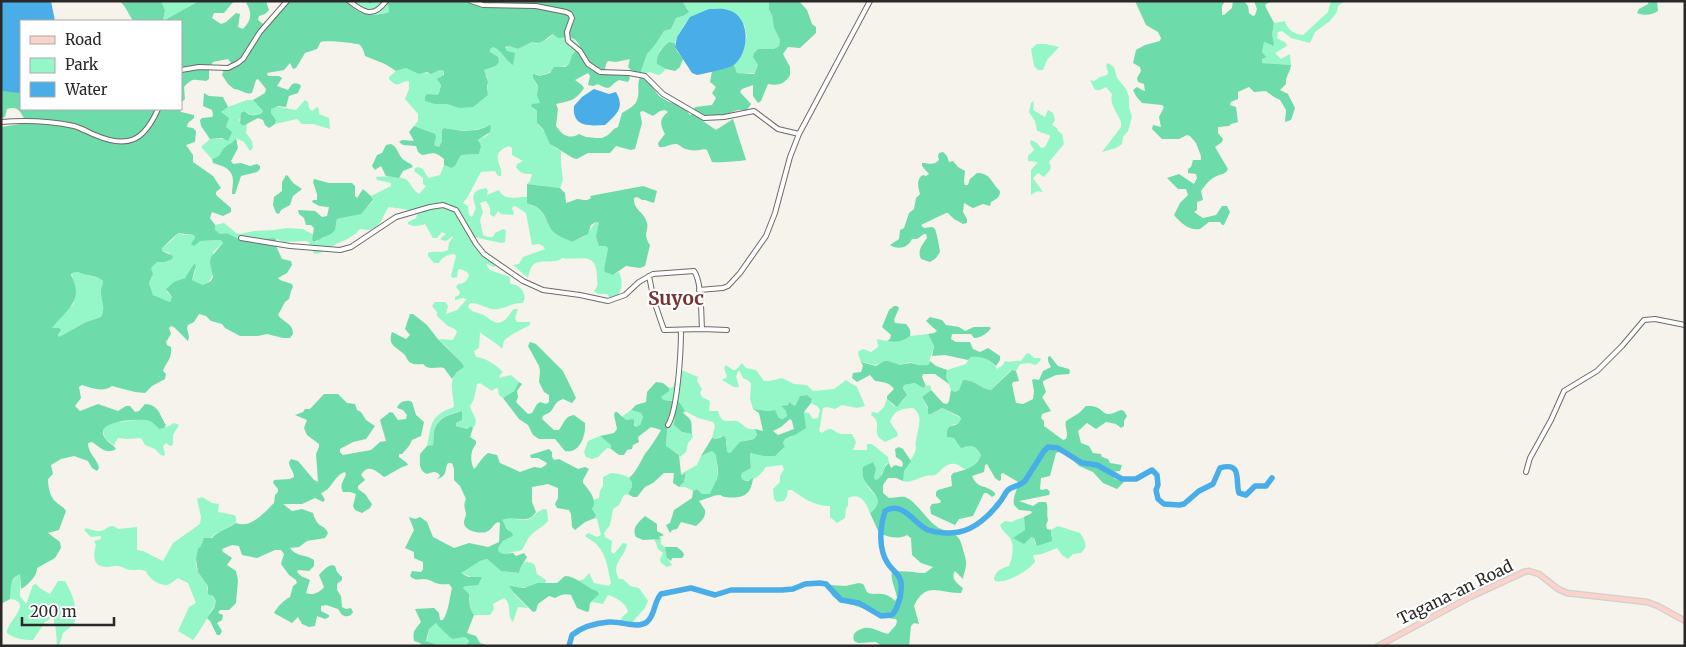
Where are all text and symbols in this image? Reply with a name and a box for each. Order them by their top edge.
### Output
legend [20,20,182,110]
text: Road [65,30,101,49]
text: Park [65,55,99,74]
text: Water [64,80,108,99]
district label: Suyoc [648,286,704,310]
street label: Tagana-an Road [1394,555,1516,629]
scale bar [22,594,115,626]
text: 200 m [30,602,77,621]

